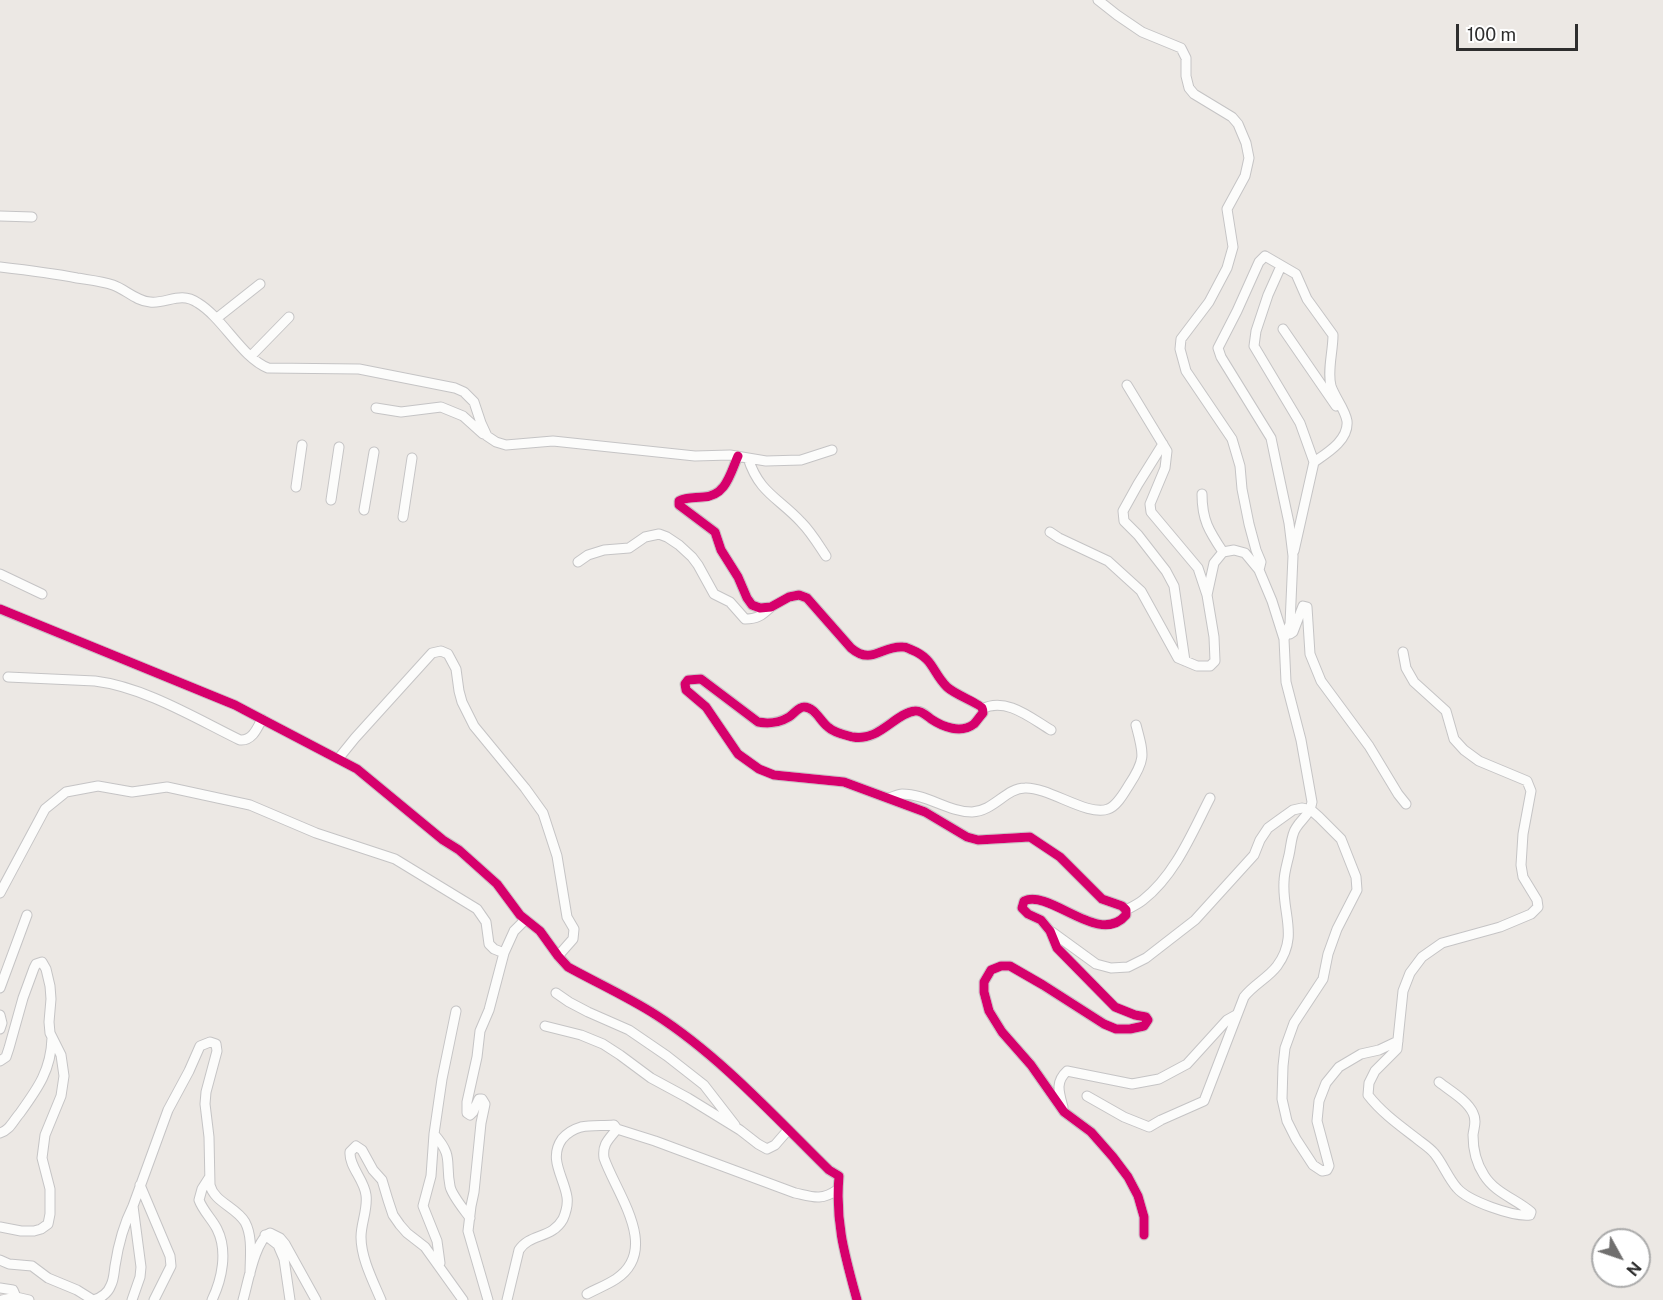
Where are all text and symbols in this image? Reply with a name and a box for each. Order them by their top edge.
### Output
scale bar [1459,12,1580,50]
text: 100 m [1467,24,1516,45]
north arrow [1591,1228,1651,1288]
text: N [1622,1258,1645,1280]

